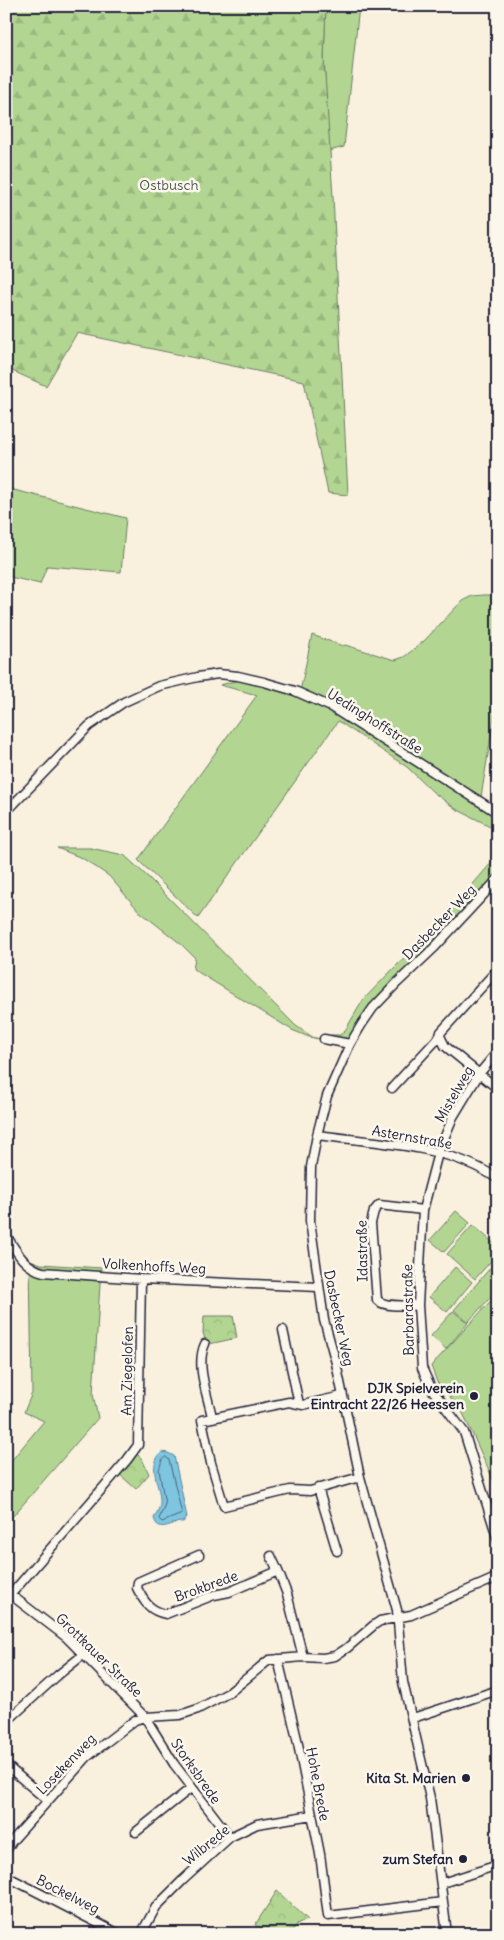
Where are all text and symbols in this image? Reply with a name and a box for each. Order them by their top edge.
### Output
park label: Ostbusch [139,176,199,194]
street label: Uedinghoffstraße [324,684,426,758]
street label: Dasbecker Weg [399,881,479,963]
street label: Mistelweg [431,1062,477,1126]
street label: Asternstraße [371,1121,453,1153]
street label: Idastraße [352,1220,372,1282]
street label: Volkenhoffs Weg [102,1254,206,1278]
street label: Barbarastraße [398,1264,418,1356]
street label: Dasbecker Weg [320,1268,358,1368]
street label: Am Ziegelofen [117,1326,137,1416]
place label: DJK Spielverein Eintracht 22/26 Heessen [310,1379,464,1413]
marker: DJK Spielverein Eintracht 22/26 Heessen [468,1390,480,1402]
street label: Brokbrede [172,1566,240,1606]
street label: Grottkauer Straße [52,1609,146,1701]
street label: Losekenweg [32,1730,100,1798]
street label: Storksbrede [167,1735,225,1807]
street label: Hohe Brede [302,1746,334,1822]
place label: Kita St. Marien [366,1769,456,1787]
marker: Kita St. Marien [460,1772,472,1784]
street label: Wilbrede [179,1821,233,1869]
place label: zum Stefan [382,1850,453,1868]
marker: zum Stefan [457,1853,469,1865]
street label: Bockelweg [34,1870,102,1918]

